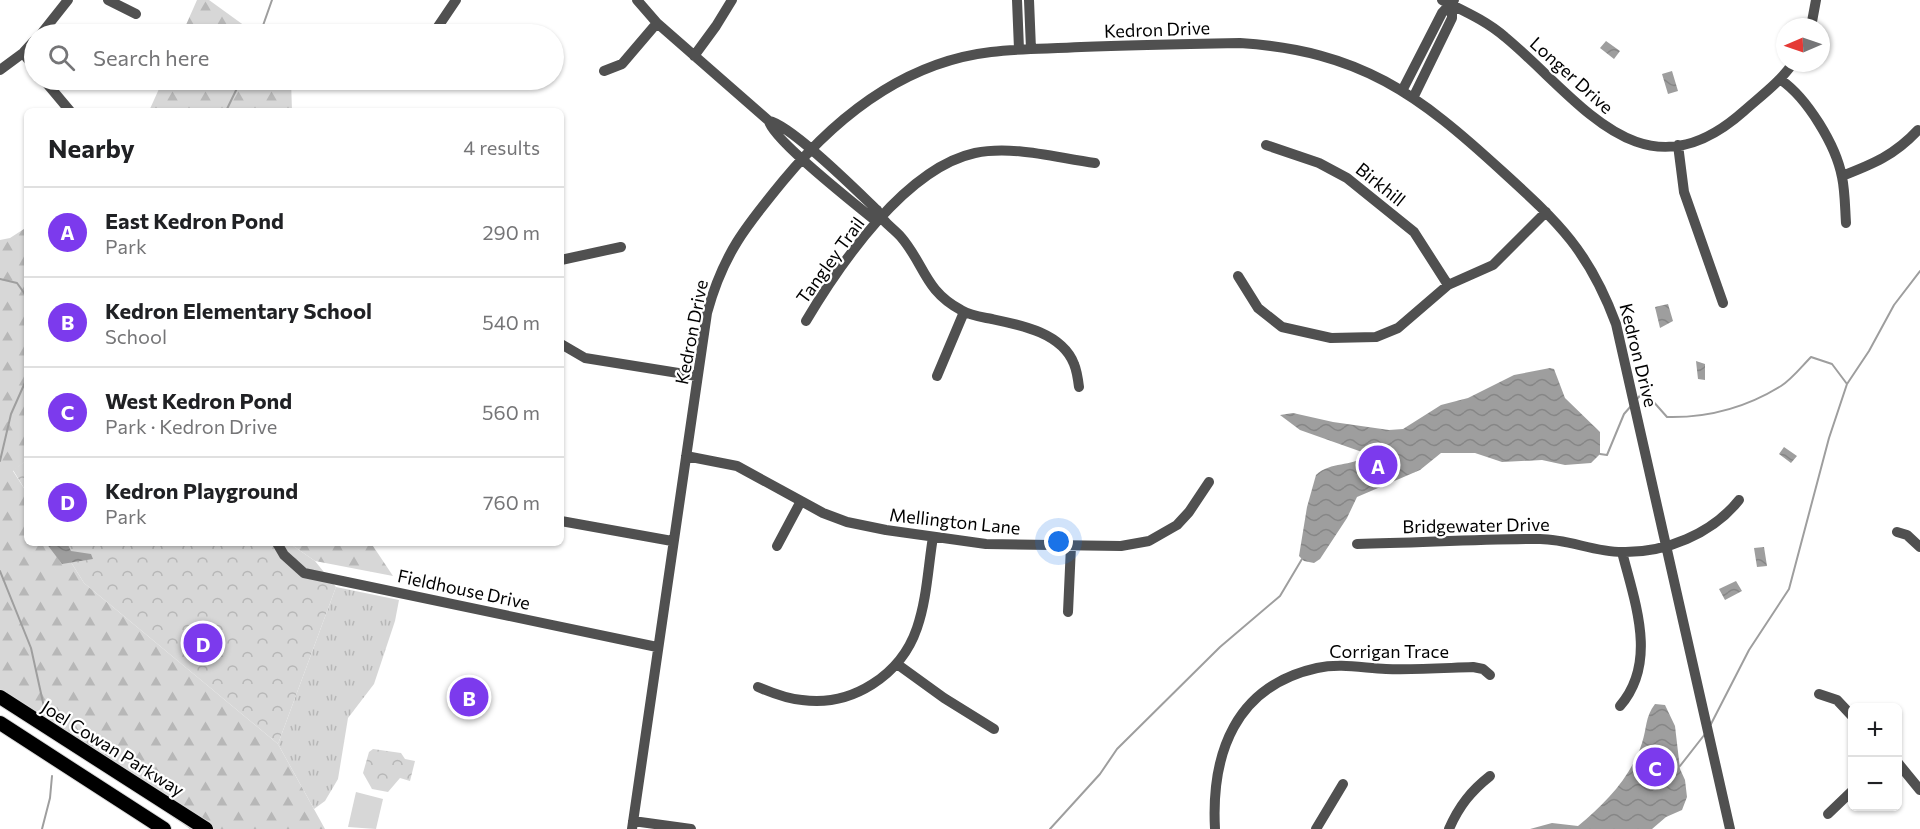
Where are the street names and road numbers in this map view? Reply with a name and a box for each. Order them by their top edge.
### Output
street label: Kedron Drive [1104,16,1210,42]
street label: Longer Drive [1526,32,1618,118]
street label: Birkhill [1352,157,1410,211]
street label: Tangley Trail [791,212,869,308]
street label: Kedron Drive [670,278,712,386]
street label: Kedron Drive [1615,301,1663,409]
street label: Mellington Lane [888,503,1022,539]
street label: Bridgewater Drive [1402,513,1550,537]
street label: Fieldhouse Drive [396,564,532,614]
street label: Corrigan Trace [1329,640,1449,662]
street label: Joel Cowan Parkway [38,695,188,801]

